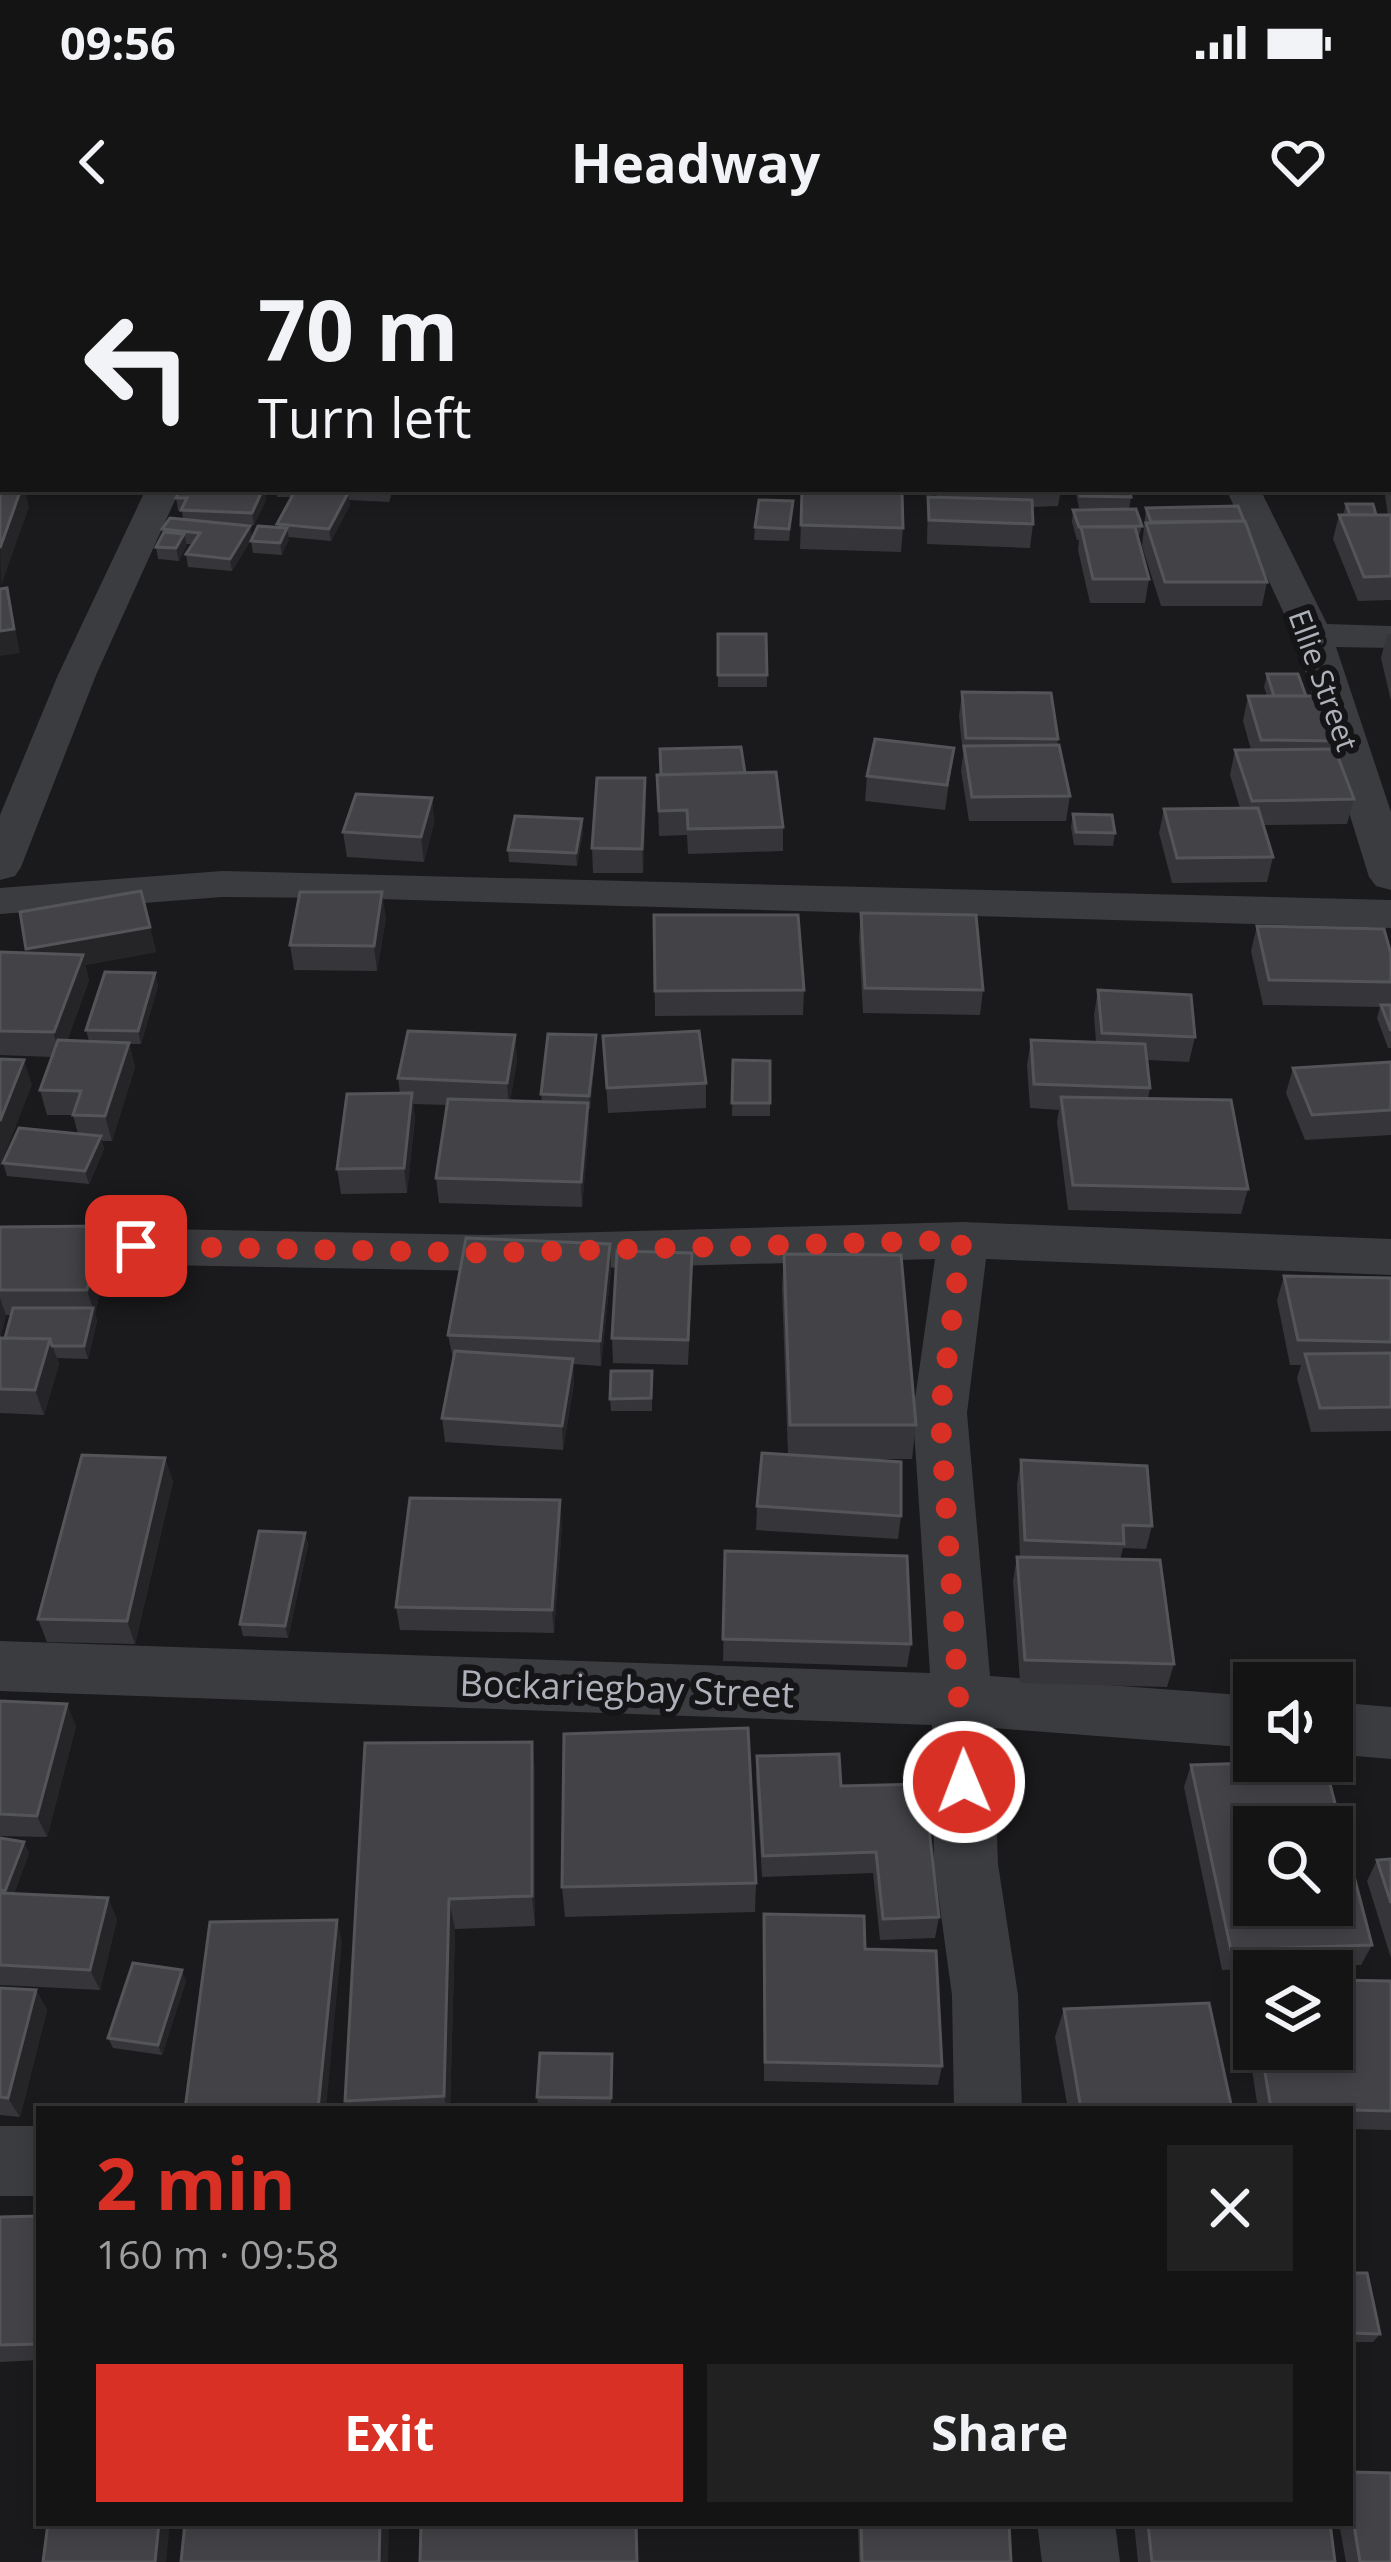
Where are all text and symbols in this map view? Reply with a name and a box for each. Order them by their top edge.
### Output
text: 09:56 [60,12,176,73]
text: Headway [571,125,820,199]
icon: back [60,129,126,195]
icon: heart [1265,129,1331,195]
text: 70 m [258,271,458,386]
icon: left [60,288,216,444]
text: Turn left [258,380,471,454]
street label: Ellie Street [1279,604,1369,756]
pin [85,1195,187,1297]
icon: arrive [103,1213,169,1279]
street label: Bockariegbay Street [459,1658,795,1718]
map controls [1233,1662,1353,2070]
button: sound [1233,1662,1353,1782]
position arrow [901,1719,1027,1845]
button: search [1233,1806,1353,1926]
button: layers [1233,1950,1353,2070]
text: 2 min [96,2133,296,2231]
button: close [1167,2145,1293,2271]
text: 160 m · 09:58 [96,2227,339,2280]
button: Exit [96,2364,683,2502]
button: Share [707,2364,1293,2502]

